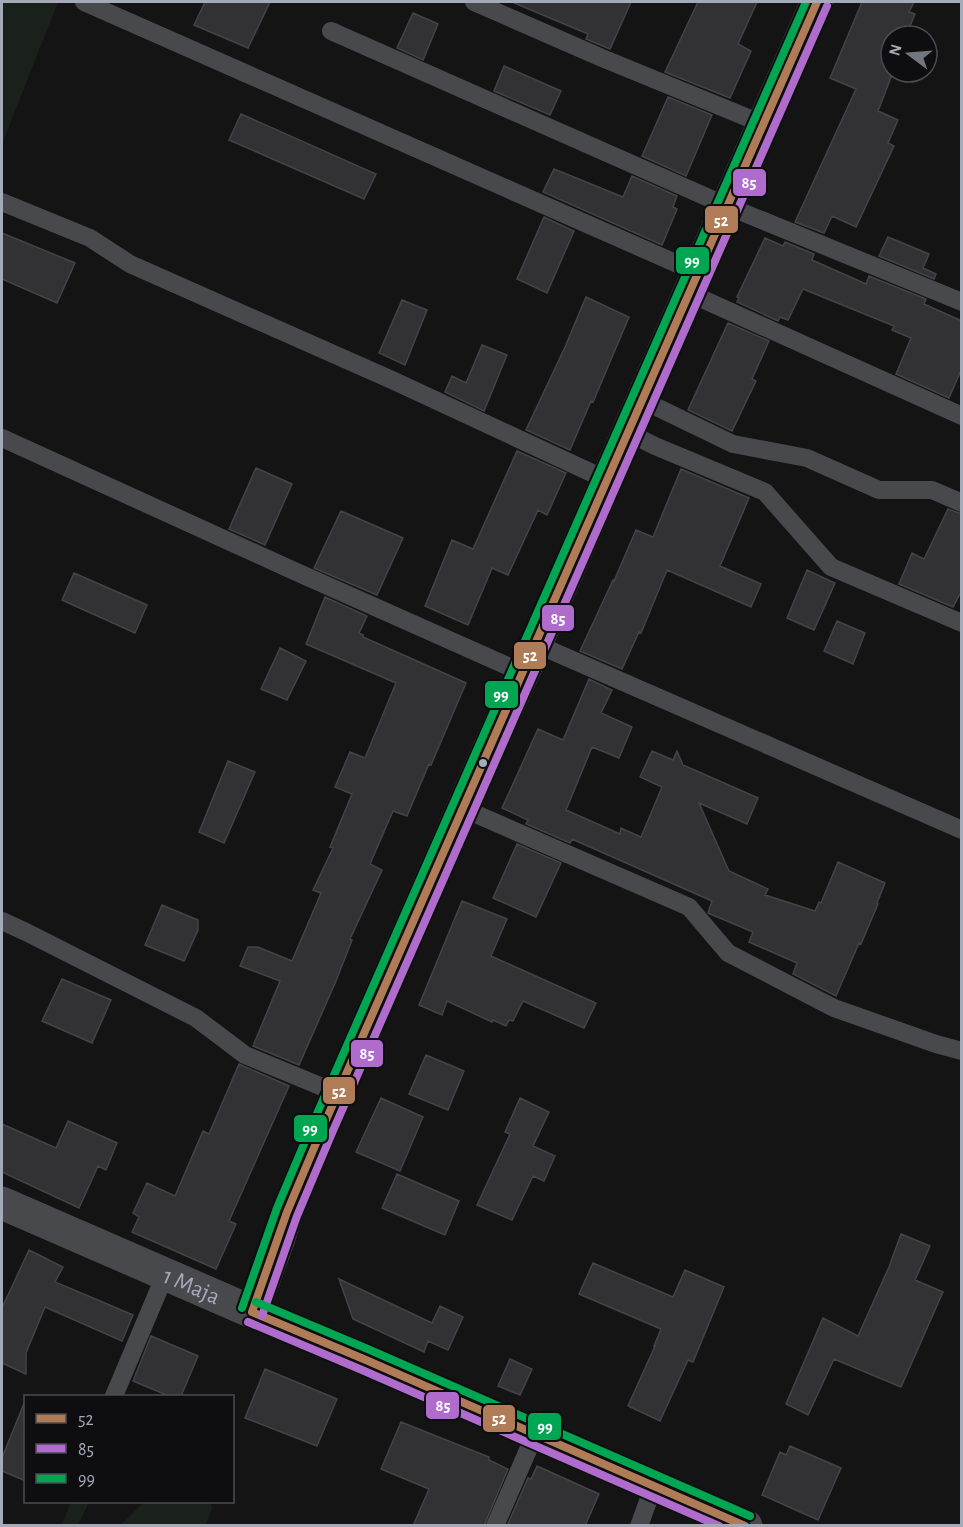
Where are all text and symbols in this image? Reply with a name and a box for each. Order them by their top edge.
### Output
north arrow [879,24,939,84]
text: N [886,43,905,58]
line badge: 85 [732,168,767,197]
text: 85 [742,175,756,191]
line badge: 52 [704,205,739,234]
text: 52 [714,213,729,229]
line badge: 99 [675,246,710,275]
text: 99 [684,253,700,269]
line badge: 85 [541,604,575,632]
text: 85 [551,611,565,627]
line badge: 52 [513,641,547,670]
text: 52 [523,648,538,664]
line badge: 99 [484,680,519,709]
text: 99 [493,687,509,703]
unlabelled marker [477,757,489,769]
line badge: 85 [350,1039,384,1068]
text: 85 [360,1046,374,1062]
line badge: 52 [322,1076,356,1105]
text: 52 [332,1084,347,1100]
line badge: 99 [293,1114,328,1143]
text: 99 [302,1121,318,1137]
street label: 1 Maja [159,1264,223,1310]
line badge: 85 [425,1391,460,1420]
legend [24,1395,234,1503]
text: 85 [436,1398,450,1414]
line badge: 52 [482,1404,516,1433]
text: 52 [78,1411,94,1429]
text: 52 [492,1411,507,1427]
line badge: 99 [527,1412,562,1441]
text: 99 [537,1419,553,1435]
text: 85 [78,1441,94,1459]
text: 99 [78,1471,95,1489]

